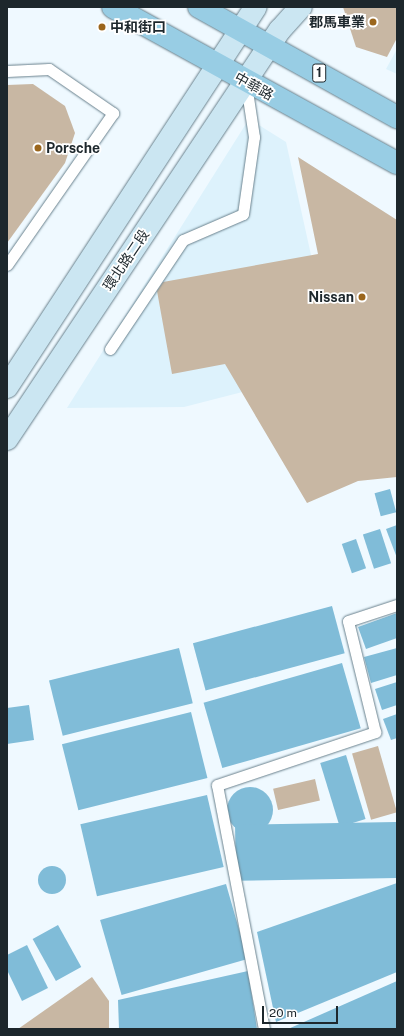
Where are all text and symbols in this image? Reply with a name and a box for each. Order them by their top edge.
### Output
place label: 郡馬車業 [309,14,365,30]
marker: 郡馬車業 [368,17,378,27]
place label: 中和街口 [110,19,166,35]
marker: 中和街口 [97,22,107,32]
road number: 1 [312,62,326,84]
street label: 中華路 [232,68,276,104]
place label: Porsche [46,140,100,156]
marker: Porsche [33,143,43,153]
street label: 環北路二段 [99,226,153,294]
place label: Nissan [308,289,354,305]
marker: Nissan [357,292,367,302]
scale bar [264,998,340,1024]
text: 20 m [269,1006,297,1020]

